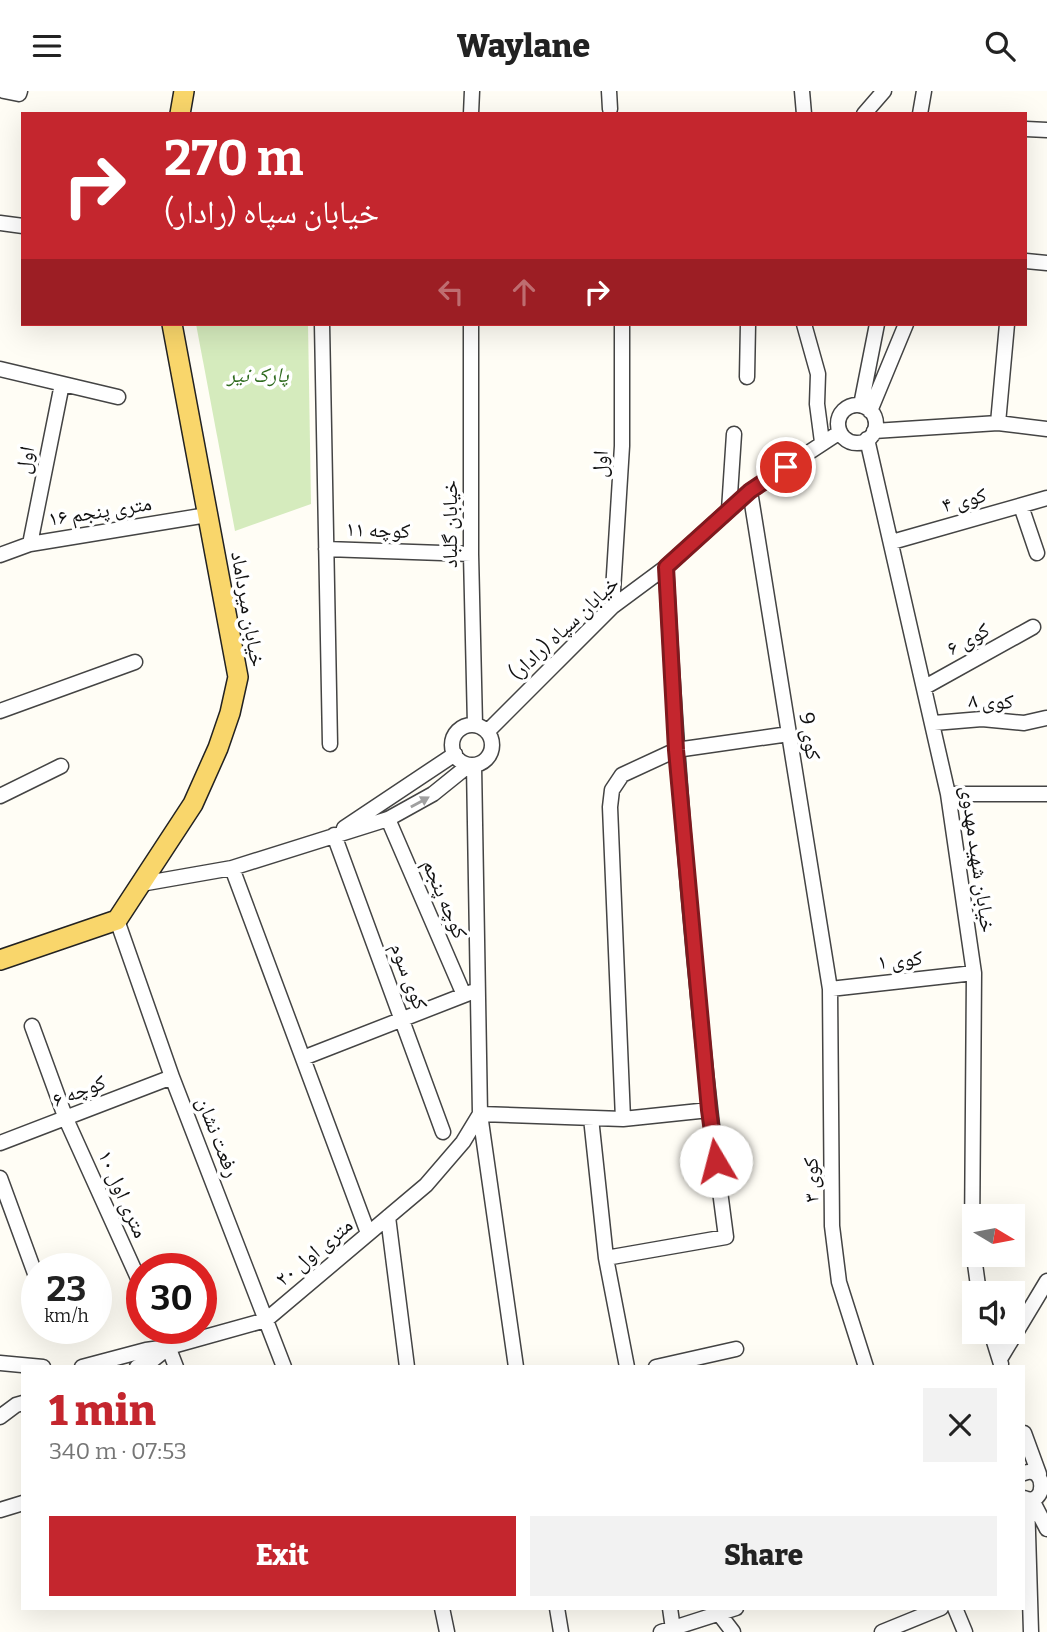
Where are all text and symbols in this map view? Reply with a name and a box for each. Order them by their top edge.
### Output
icon: menu [28,27,66,65]
text: Waylane [457,27,590,65]
icon: search [981,27,1019,65]
text: 270 m [164,129,304,188]
icon: right [49,140,140,231]
text: خیابان سپاه (رادار) [164,193,379,231]
icon: left [432,273,470,311]
icon: ahead [505,273,543,311]
icon: right [578,273,616,311]
park label: پارک نیر [225,362,290,388]
pin [756,437,816,497]
street label: اول [10,444,40,476]
icon: arrive [767,448,805,486]
street label: اول [586,450,614,478]
street label: خیابان گلباد [437,480,463,568]
street label: کوی ۴ [939,482,989,518]
street label: ۱۶ متری پنجم [46,490,154,533]
street label: کوچه ۱۱ [345,516,411,544]
street label: خیابان میرداماد [225,549,271,669]
street label: خیابان سپاه (رادار) [504,570,624,686]
street label: کوی ۶ [942,617,994,661]
street label: کوی ۸ [968,687,1014,715]
street label: کوی 9 [793,710,827,762]
street label: خیابان شهید مهدوی [955,784,1001,934]
one-way arrow [410,796,430,808]
street label: کوچه پنجم [416,855,473,943]
street label: کوی سوم [383,939,434,1014]
street label: کوی ۱ [876,945,924,975]
street label: کوچه ۶ [49,1069,110,1113]
street label: رفعت نشان [191,1093,245,1181]
position arrow [679,1124,753,1198]
street label: ۱۰ متری اول [92,1146,154,1242]
street label: کوی ۳ [798,1157,824,1203]
north arrow [962,1204,1026,1267]
map controls [962,1204,1025,1344]
street label: ۲۰ متری اول [270,1212,358,1292]
speed limit sign: 30 [126,1253,217,1344]
text: 23 [47,1268,86,1310]
button: sound [962,1281,1025,1344]
text: km/h [44,1305,89,1327]
text: 1 min [49,1386,156,1436]
button: close [923,1388,997,1462]
text: 340 m · 07:53 [49,1437,187,1465]
button: Exit [49,1516,516,1596]
button: Share [530,1516,997,1596]

